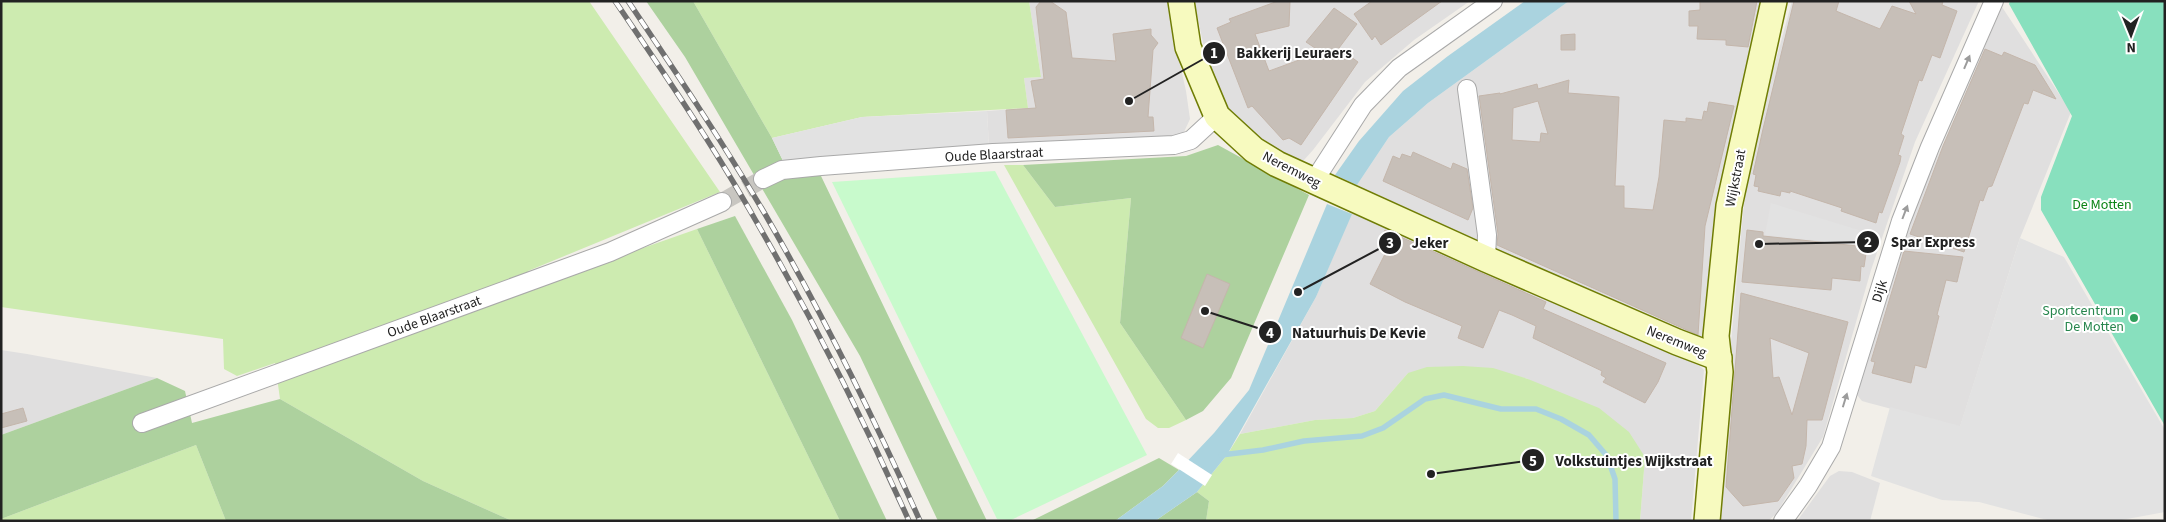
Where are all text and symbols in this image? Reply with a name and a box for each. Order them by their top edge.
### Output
north arrow [2106,10,2156,60]
text: N [2126,37,2136,57]
callout: Bakkerij Leuraers [1201,38,1362,68]
text: 1 [1210,43,1218,64]
text: Bakkerij Leuraers [1236,43,1352,64]
one-way arrow [1964,55,1972,69]
street label: Oude Blaarstraat [944,142,1044,168]
street label: Neremweg [1259,147,1324,193]
street label: Wijkstraat [1721,147,1751,209]
park label: De Motten [2072,195,2132,215]
one-way arrow [1901,204,1909,219]
callout: Spar Express [1855,227,1985,257]
callout: Jeker [1377,228,1459,258]
text: 2 [1864,232,1872,253]
text: Spar Express [1891,232,1976,253]
text: 3 [1386,233,1394,254]
text: Jeker [1412,233,1448,254]
street label: Dijk [1867,278,1893,305]
street label: Oude Blaarstraat [385,291,484,343]
place label: Sportcentrum De Motten [2042,301,2124,337]
marker: Sportcentrum De Motten [2128,312,2140,324]
callout: Natuurhuis De Kevie [1257,317,1436,347]
street label: Neremweg [1644,321,1710,363]
text: 4 [1266,323,1274,344]
text: Natuurhuis De Kevie [1292,323,1426,344]
one-way arrow [1842,393,1850,408]
callout: Volkstuintjes Wijkstraat [1520,445,1722,475]
text: 5 [1529,451,1537,472]
text: Volkstuintjes Wijkstraat [1554,451,1713,472]

